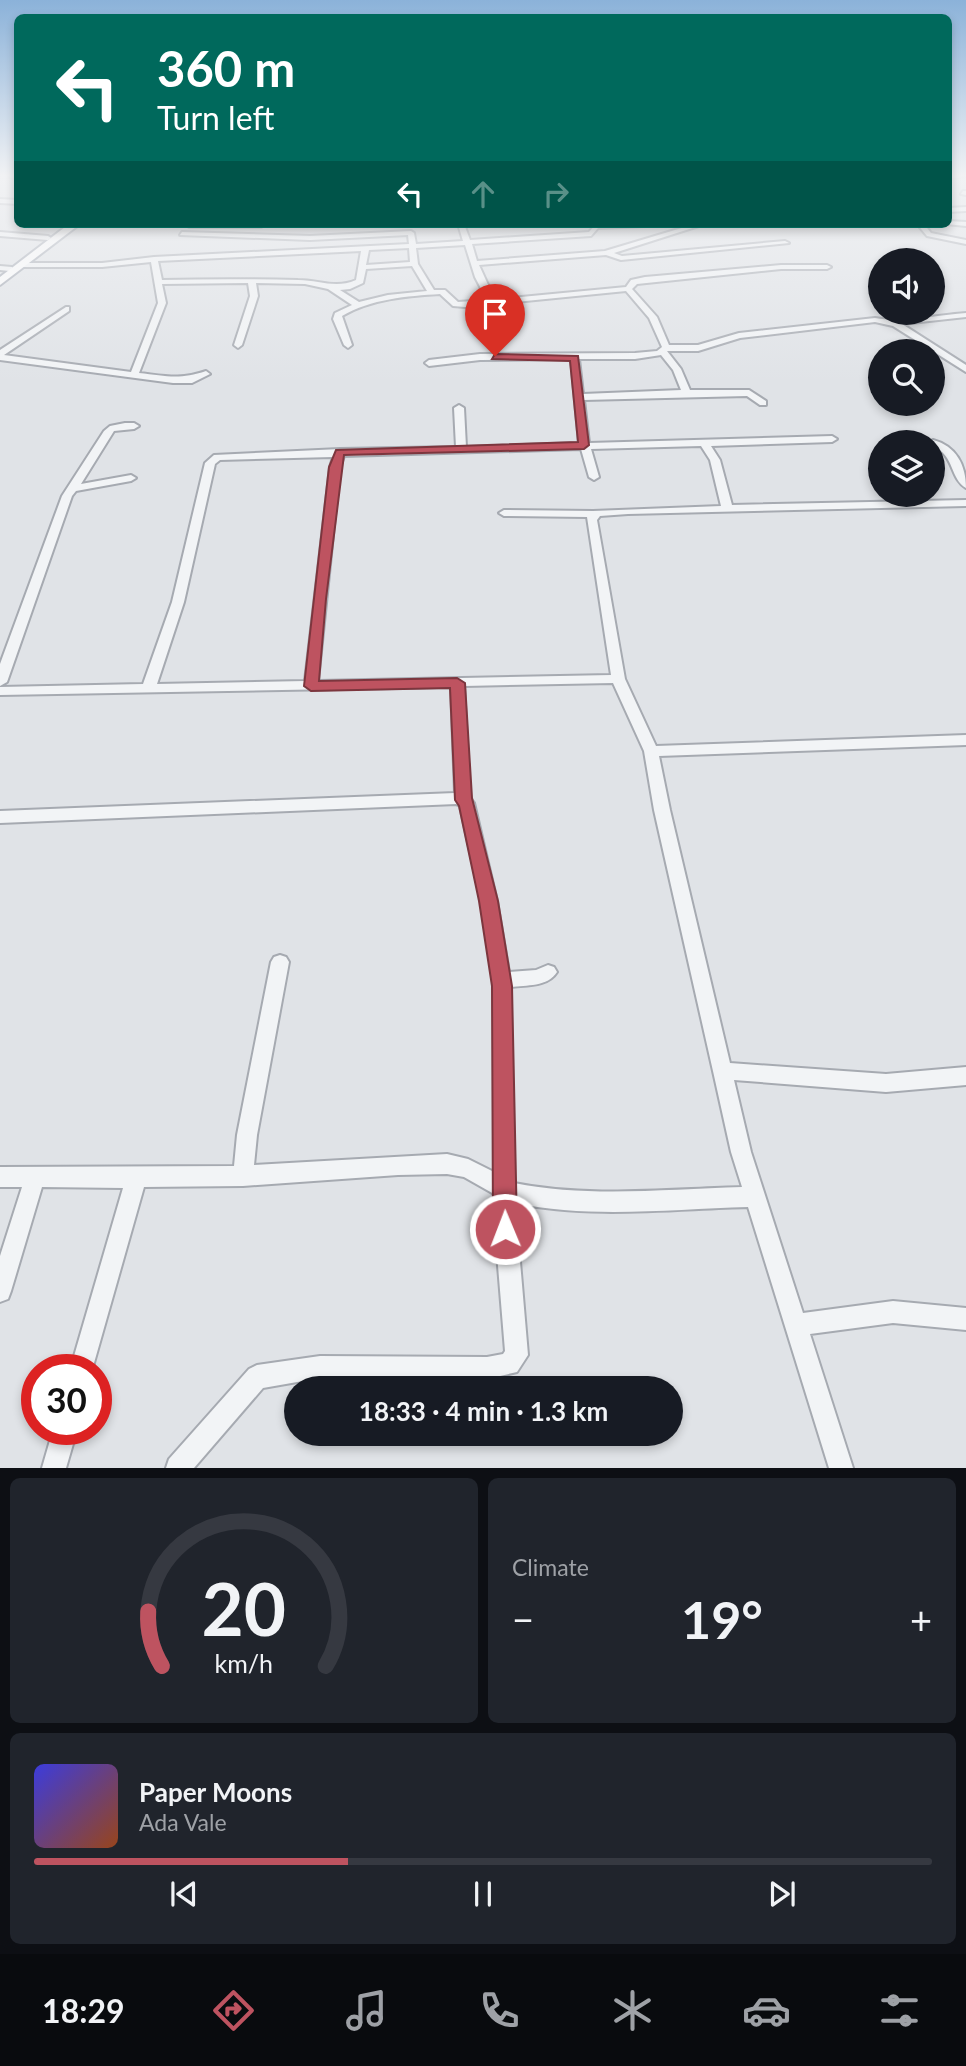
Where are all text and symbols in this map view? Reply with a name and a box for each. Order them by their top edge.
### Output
text: 360 m [157,39,295,97]
icon: left [42,42,133,133]
text: Turn left [157,98,274,137]
icon: left [391,175,429,213]
icon: ahead [464,175,502,213]
icon: right [537,175,575,213]
map controls [868,248,945,507]
button: sound [868,248,945,325]
pin [465,284,525,356]
icon: arrive [476,295,514,333]
button: search [868,339,945,416]
button: layers [868,430,945,507]
position arrow [468,1192,542,1266]
speed limit sign: 30 [21,1354,112,1445]
text: 18:33 · 4 min · 1.3 km [359,1395,608,1427]
text: Climate [512,1553,589,1581]
text: 20 [202,1565,286,1653]
text: 19° [681,1588,763,1650]
text: − [512,1596,534,1642]
text: + [910,1596,932,1642]
text: km/h [215,1648,273,1678]
text: Paper Moons [139,1776,292,1808]
text: Ada Vale [139,1808,227,1836]
icon: previous [165,1875,203,1913]
icon: pause [464,1875,502,1913]
icon: next [763,1875,801,1913]
icon: directions [209,1986,258,2035]
icon: music [342,1986,391,2035]
icon: phone [475,1986,524,2035]
icon: climate [608,1986,657,2035]
icon: car [742,1986,791,2035]
icon: filters [875,1986,924,2035]
text: 18:29 [42,1991,125,2030]

